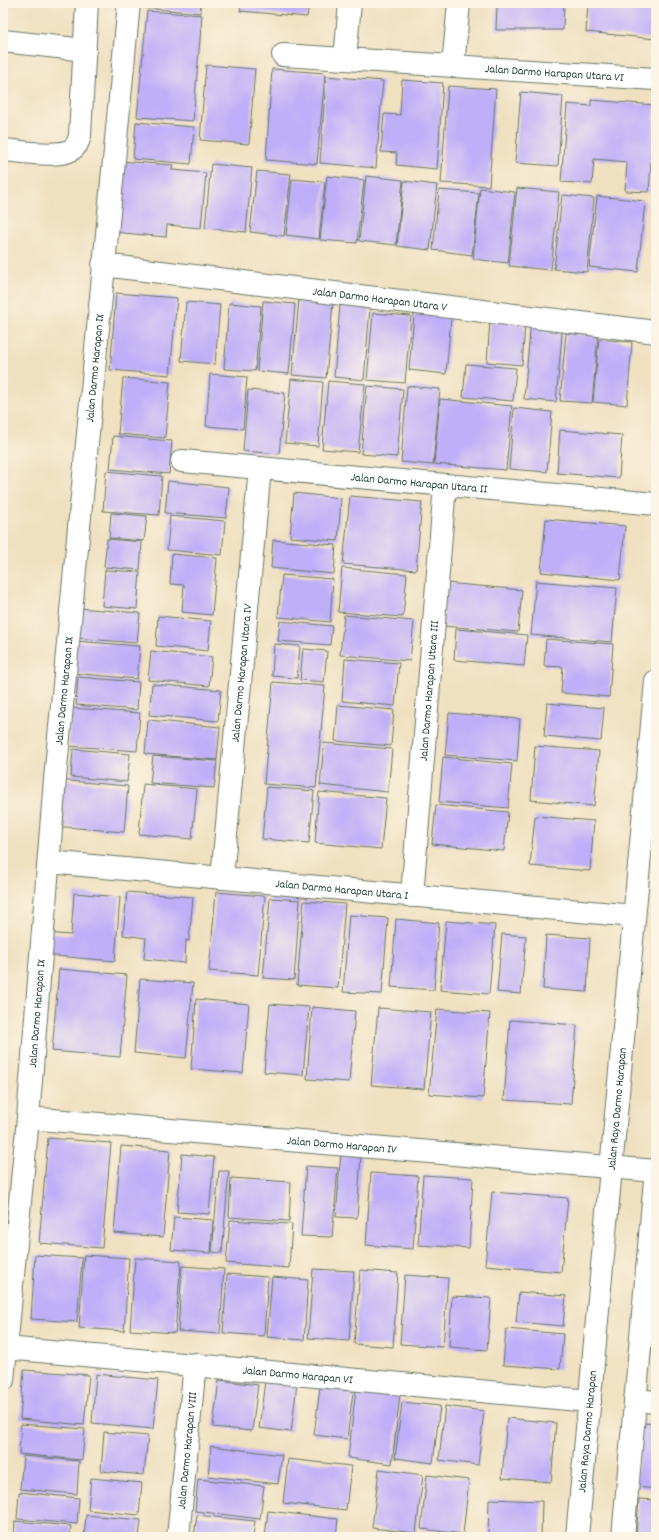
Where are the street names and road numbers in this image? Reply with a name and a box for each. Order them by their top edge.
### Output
street label: Jalan Darmo Harapan Utara VI [484,61,625,87]
street label: Jalan Darmo Harapan Utara V [312,283,448,317]
street label: Jalan Darmo Harapan IX [82,313,109,423]
street label: Jalan Darmo Harapan Utara II [350,469,488,499]
street label: Jalan Darmo Harapan Utara IV [228,603,257,743]
street label: Jalan Darmo Harapan Utara III [416,620,444,762]
street label: Jalan Darmo Harapan IX [51,636,79,746]
street label: Jalan Darmo Harapan Utara I [274,876,409,905]
street label: Jalan Darmo Harapan IX [25,959,51,1069]
street label: Jalan Raya Darmo Harapan [604,1047,632,1171]
street label: Jalan Darmo Harapan IV [286,1133,398,1159]
street label: Jalan Darmo Harapan VI [242,1363,354,1389]
street label: Jalan Raya Darmo Harapan [574,1369,602,1494]
street label: Jalan Darmo Harapan VIII [174,1391,202,1510]

